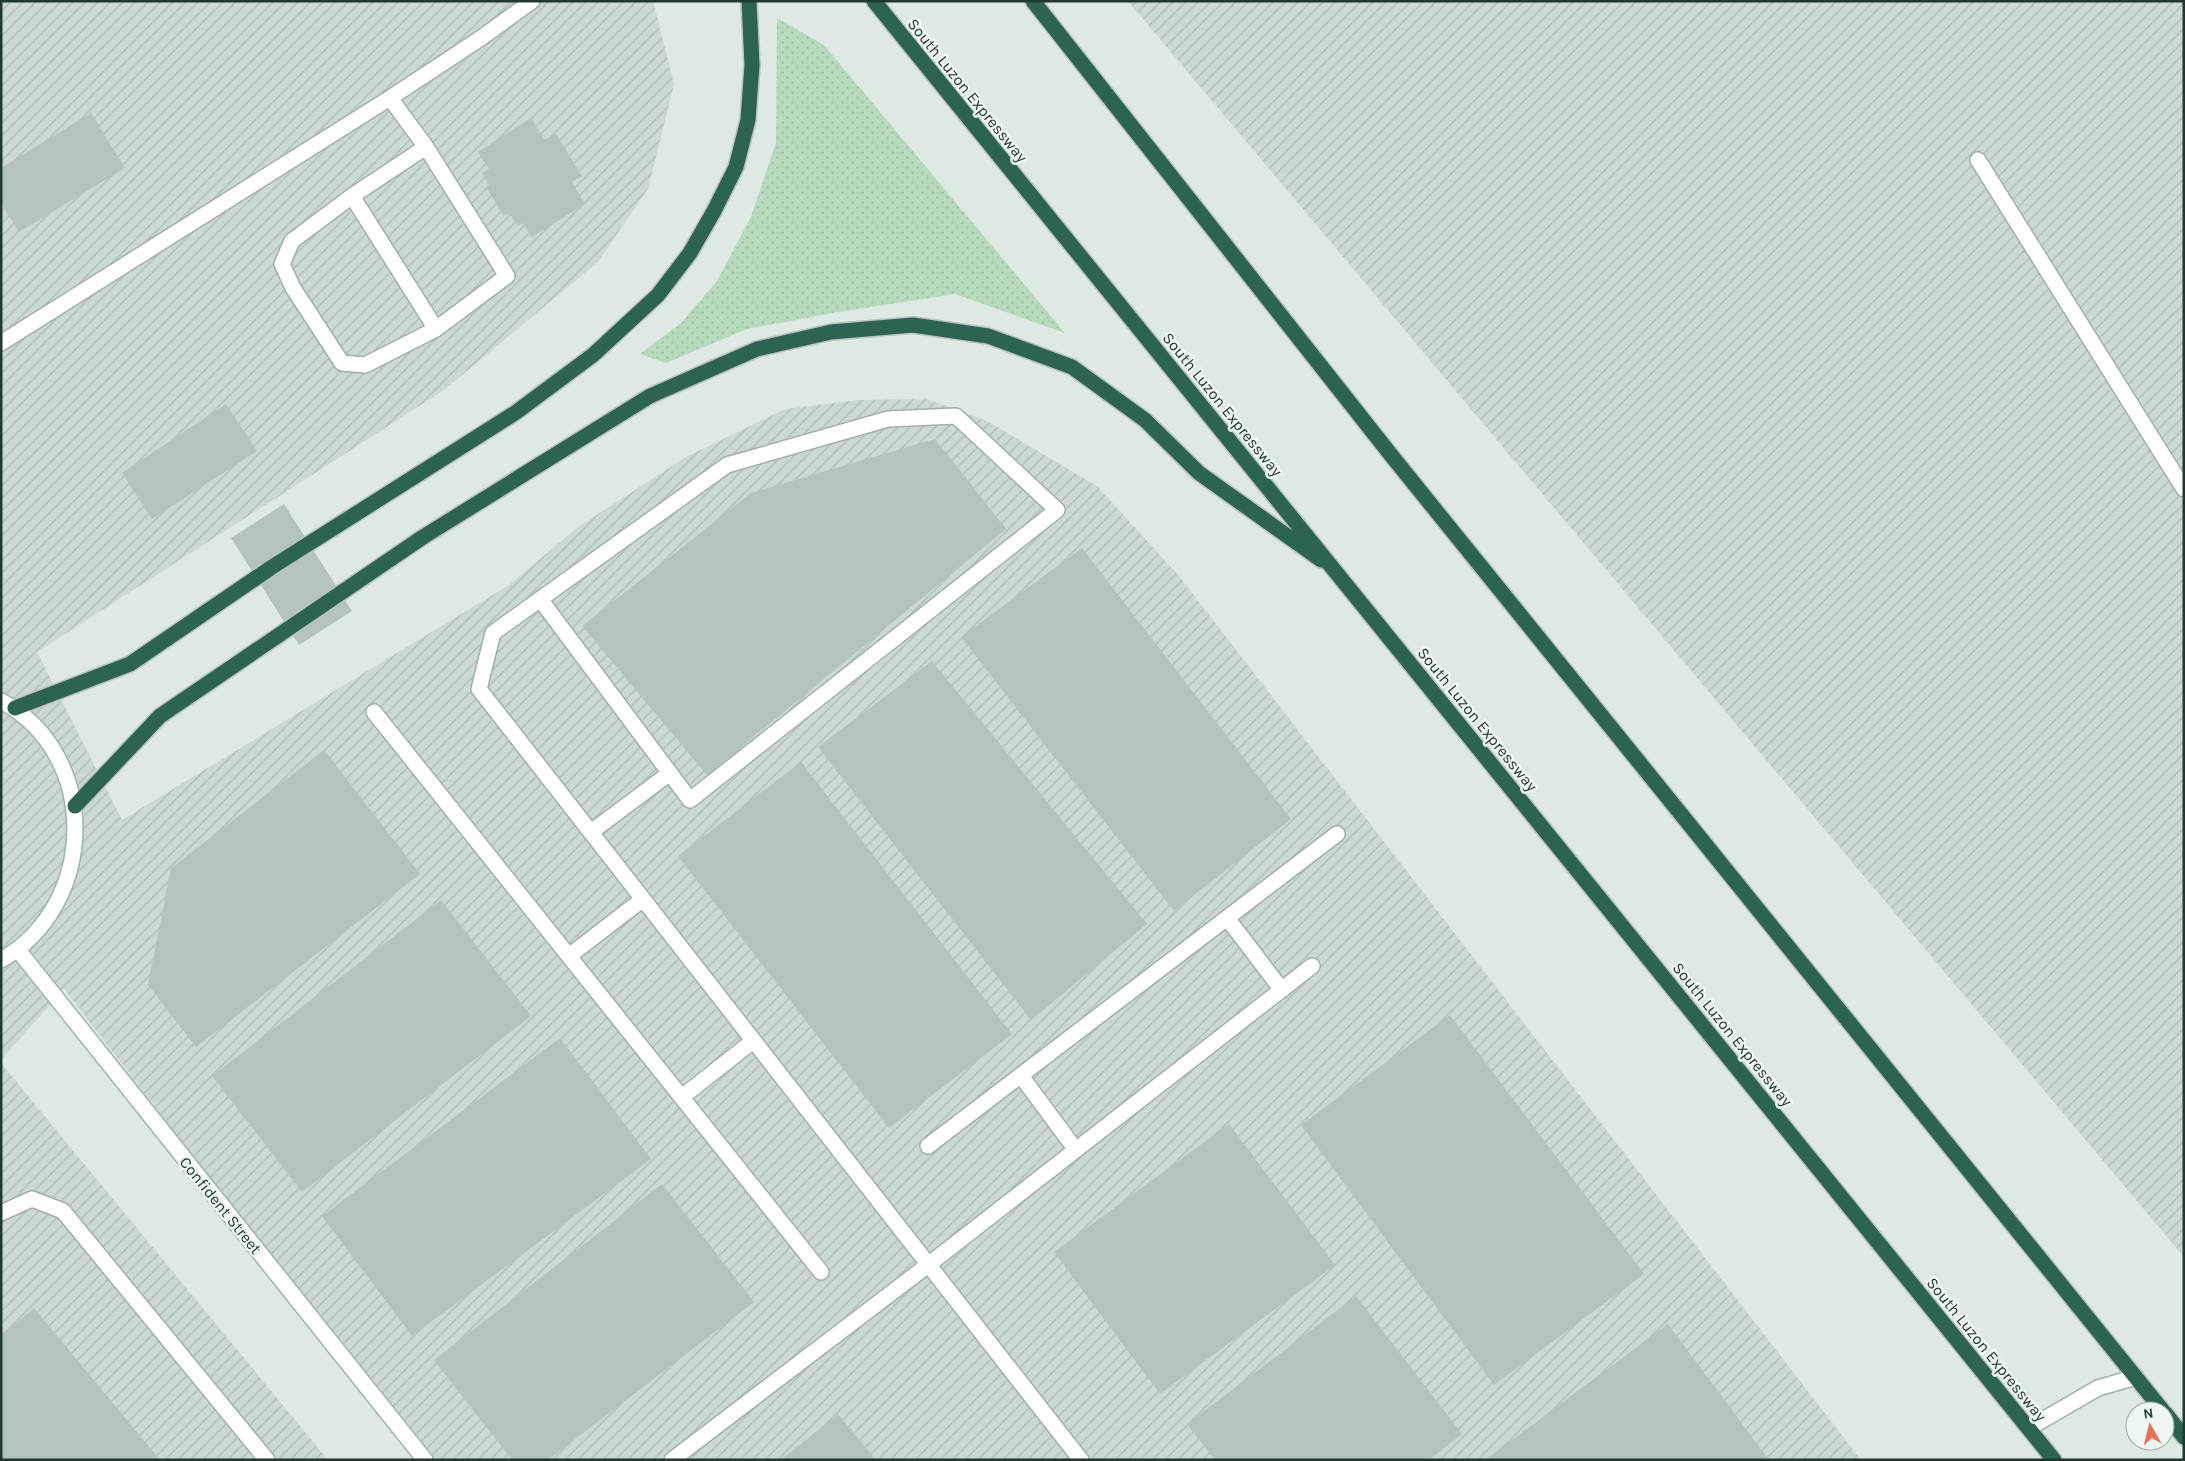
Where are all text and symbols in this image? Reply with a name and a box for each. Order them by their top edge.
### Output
street label: South Luzon Expressway [904,14,1032,167]
street label: South Luzon Expressway [1159,328,1287,481]
street label: South Luzon Expressway [1414,643,1542,796]
street label: South Luzon Expressway [1669,958,1797,1111]
street label: Confident Street [176,1153,266,1258]
street label: South Luzon Expressway [1923,1273,2051,1426]
north arrow [2125,1401,2175,1451]
text: N [2142,1405,2154,1423]

